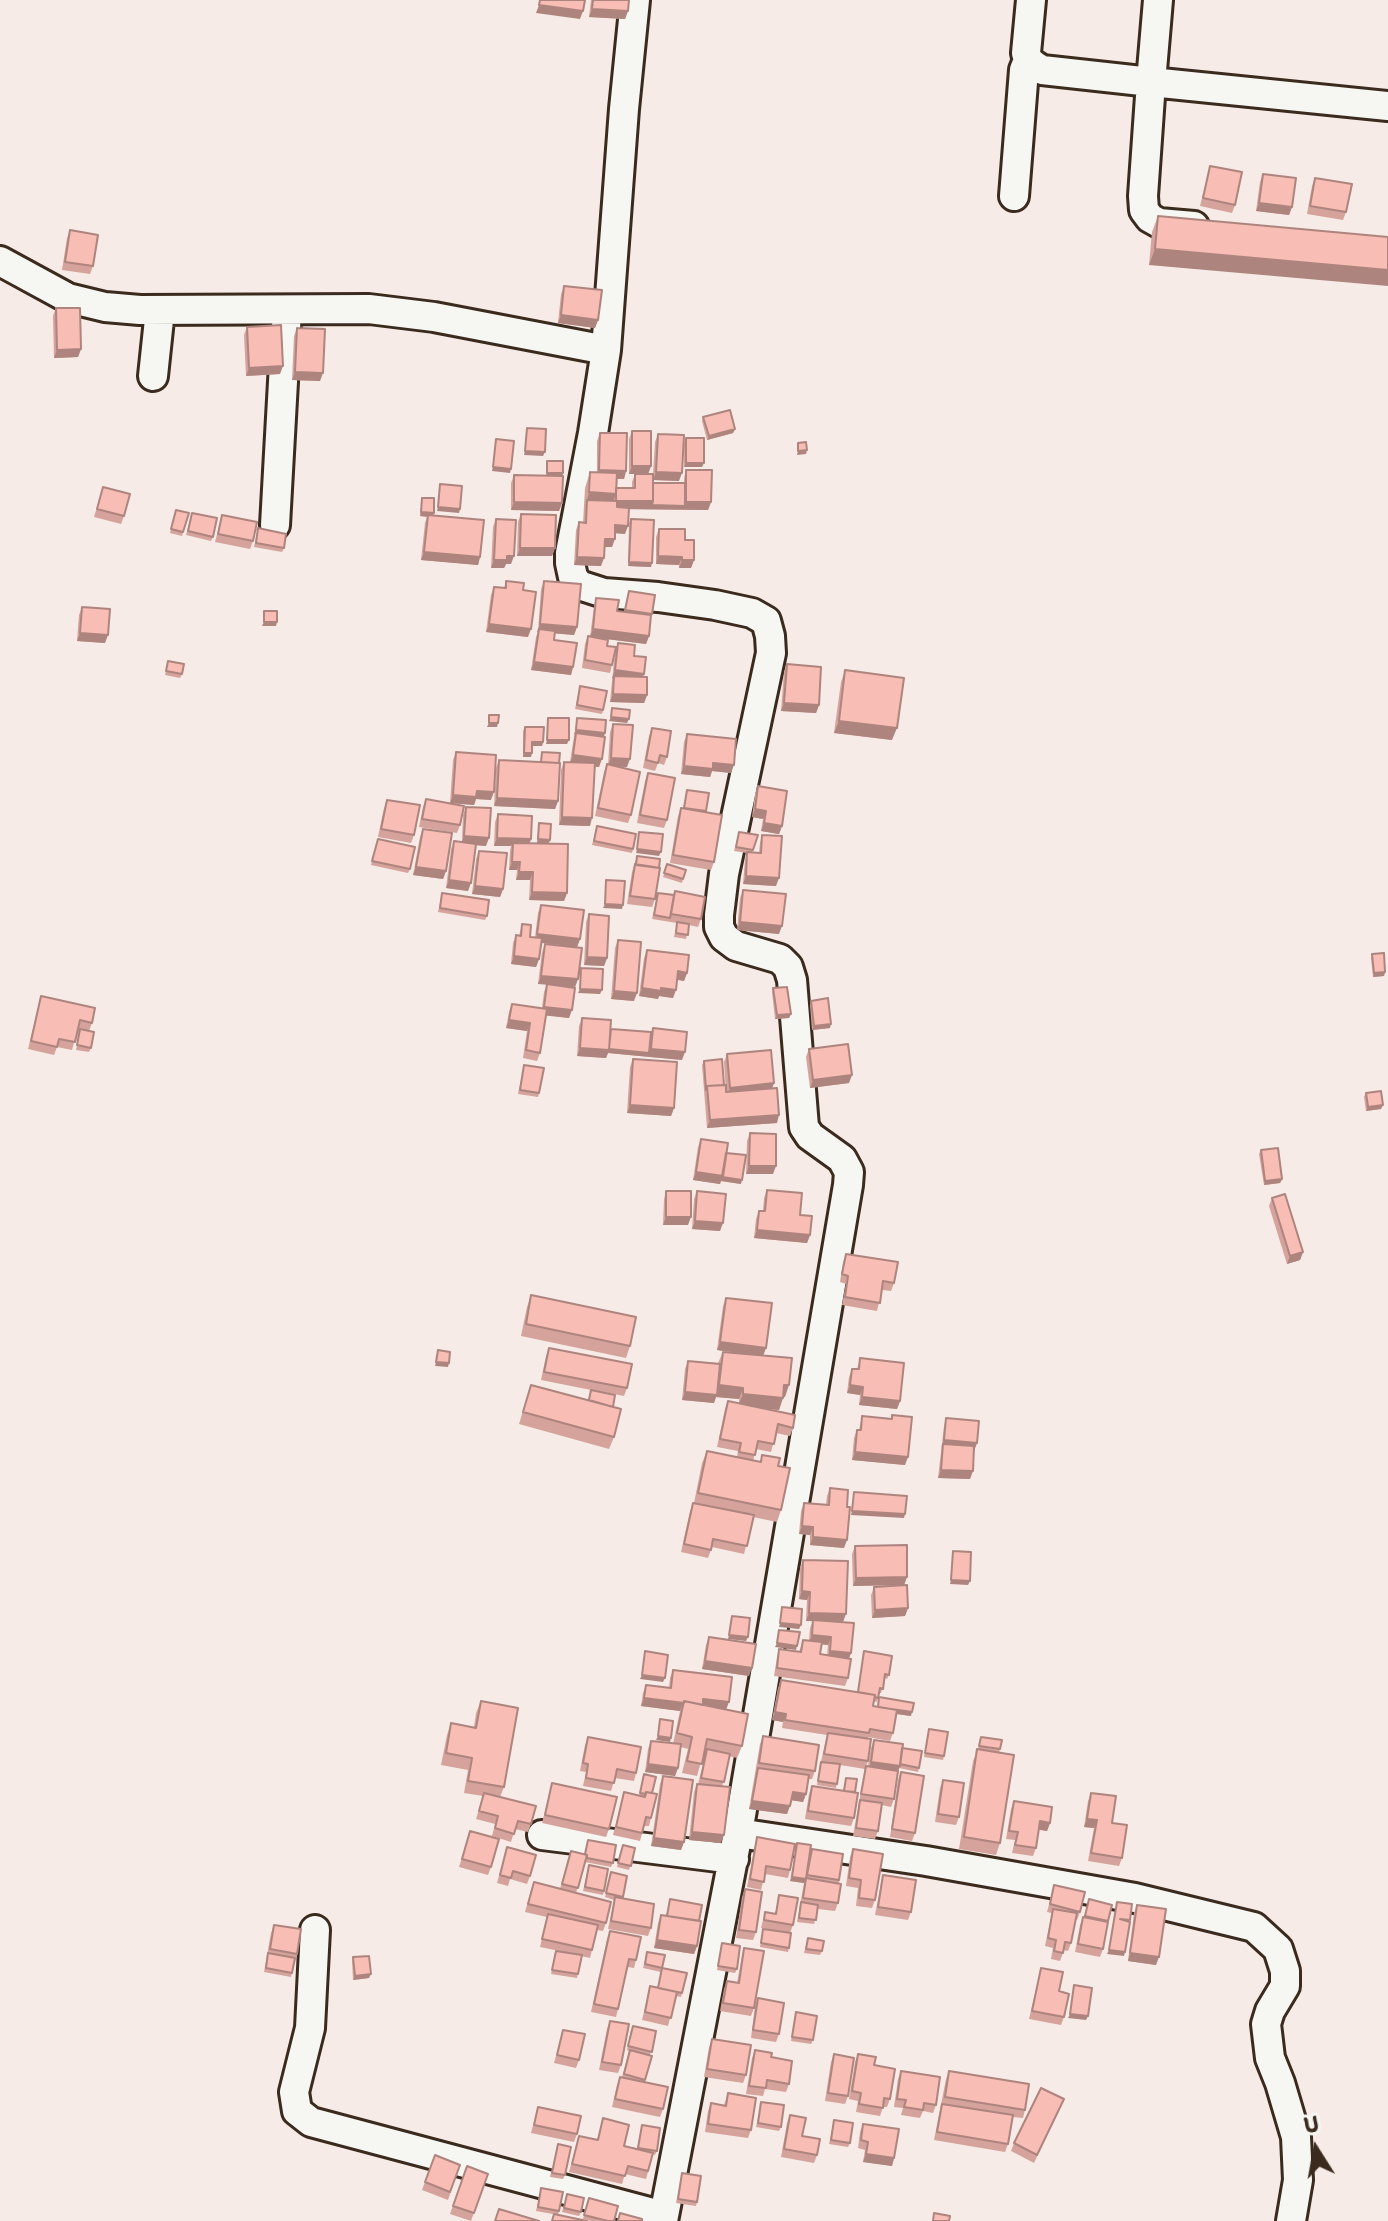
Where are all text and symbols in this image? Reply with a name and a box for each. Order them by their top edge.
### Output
north arrow [1276,2109,1356,2189]
text: U [1301,2109,1321,2141]

